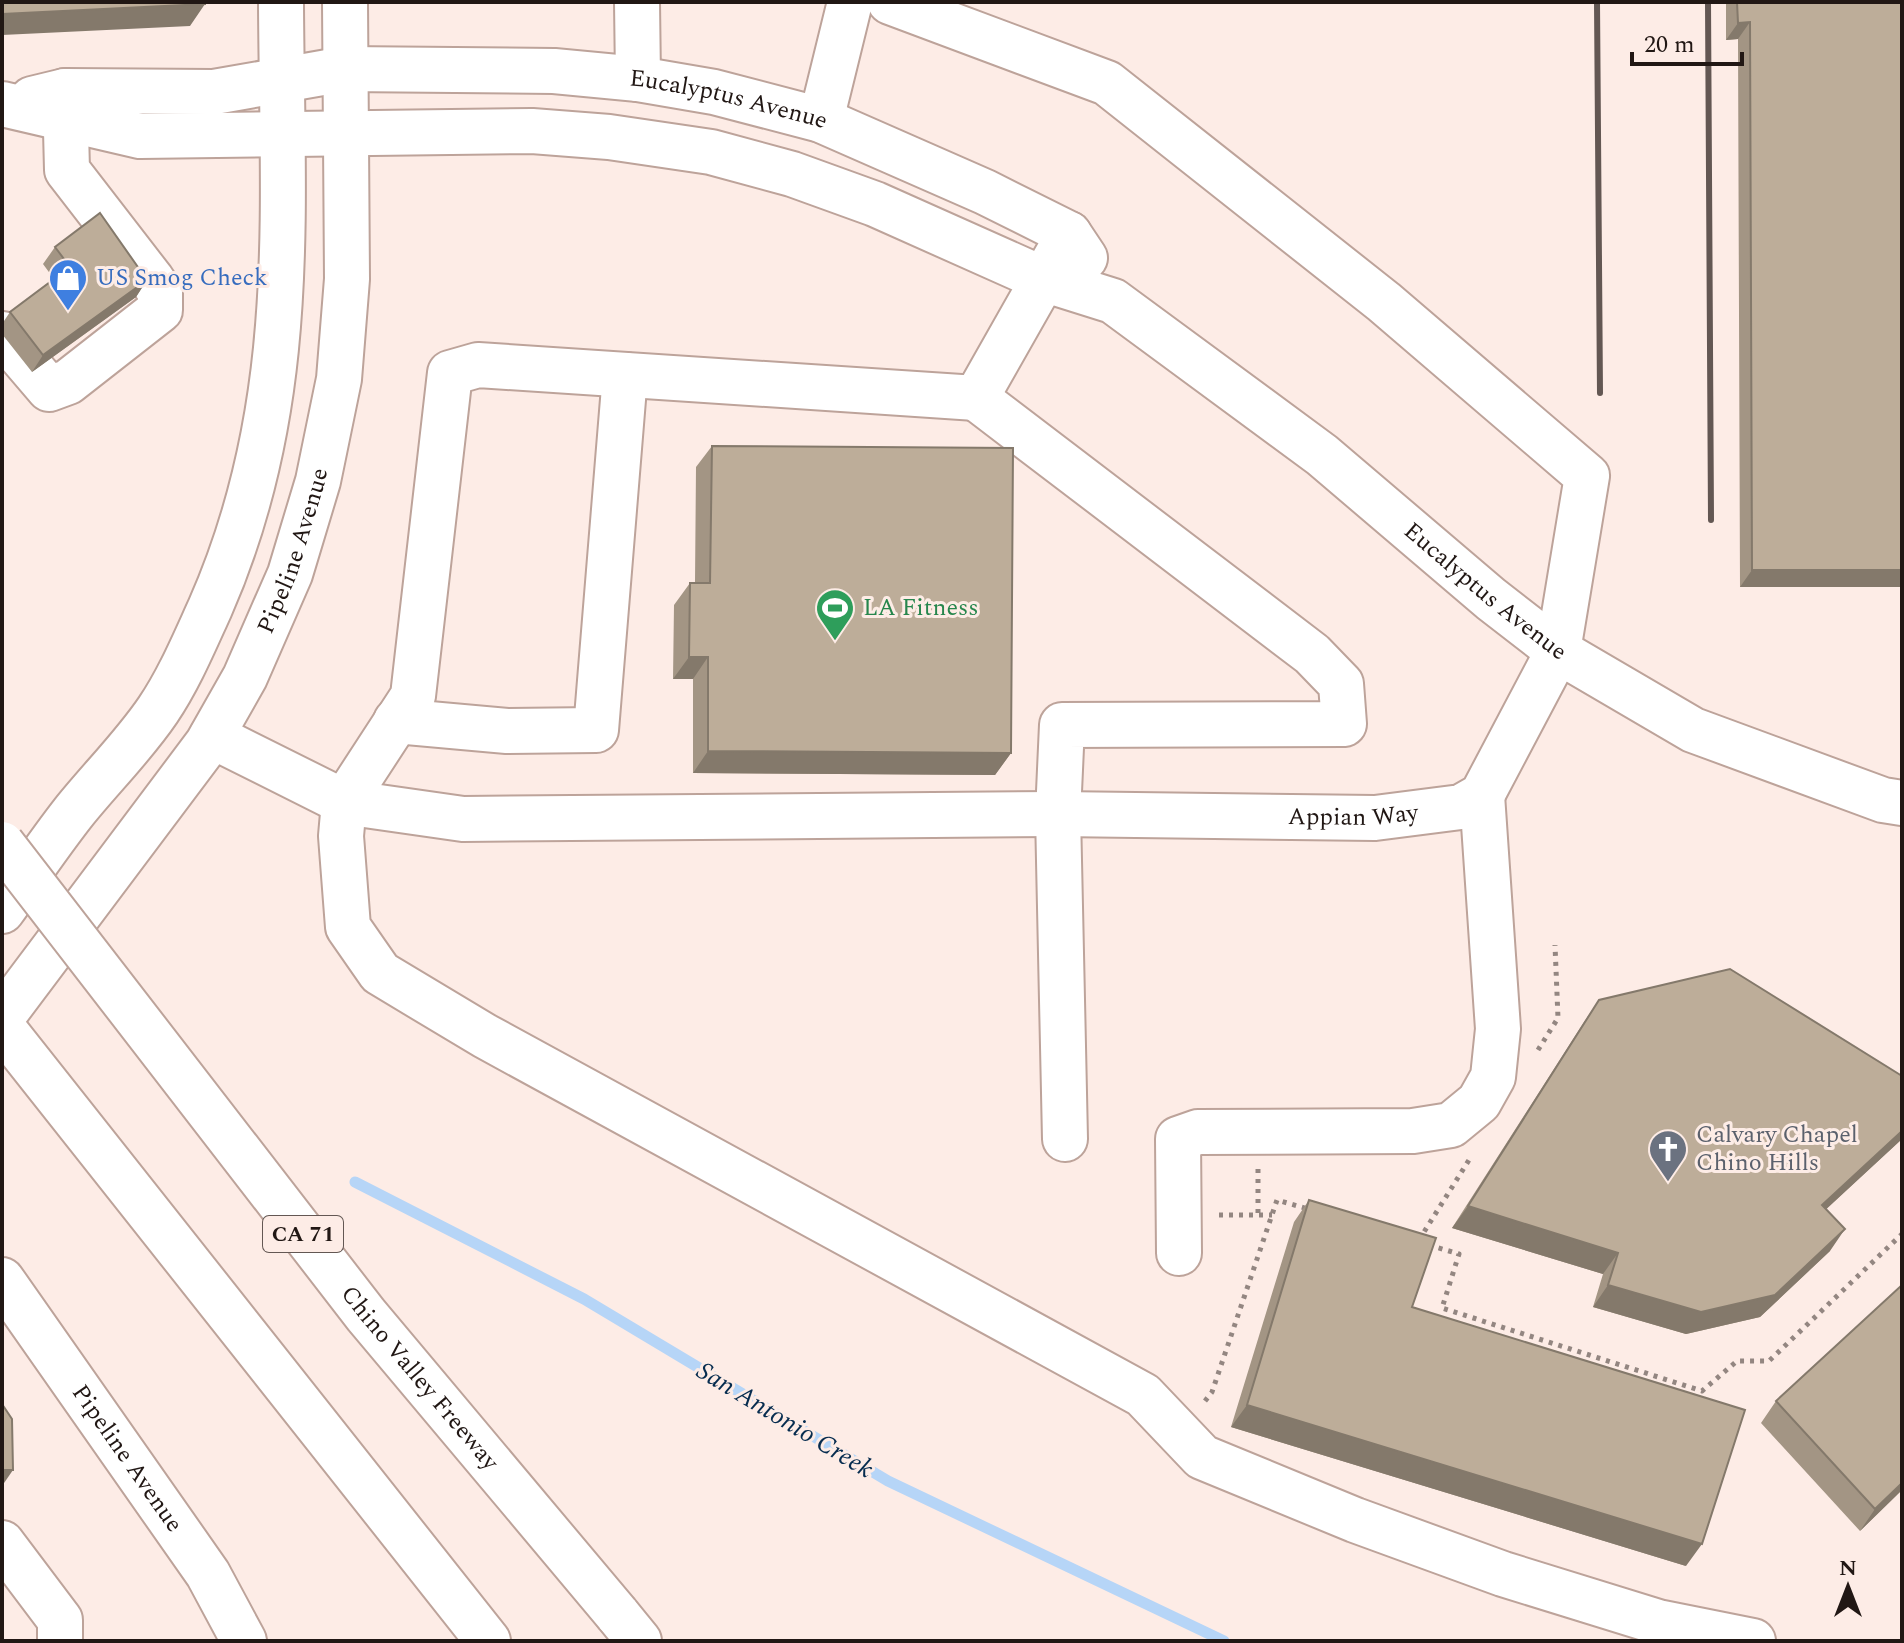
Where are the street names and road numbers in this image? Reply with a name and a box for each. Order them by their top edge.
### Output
street label: Eucalyptus Avenue [628,60,834,139]
street label: Pipeline Avenue [248,465,338,640]
street label: Eucalyptus Avenue [1395,514,1573,670]
street label: Appian Way [1288,794,1422,836]
road number: CA 71 [263,1216,343,1252]
street label: Chino Valley Freeway [332,1278,508,1480]
street label: Pipeline Avenue [63,1377,192,1540]

